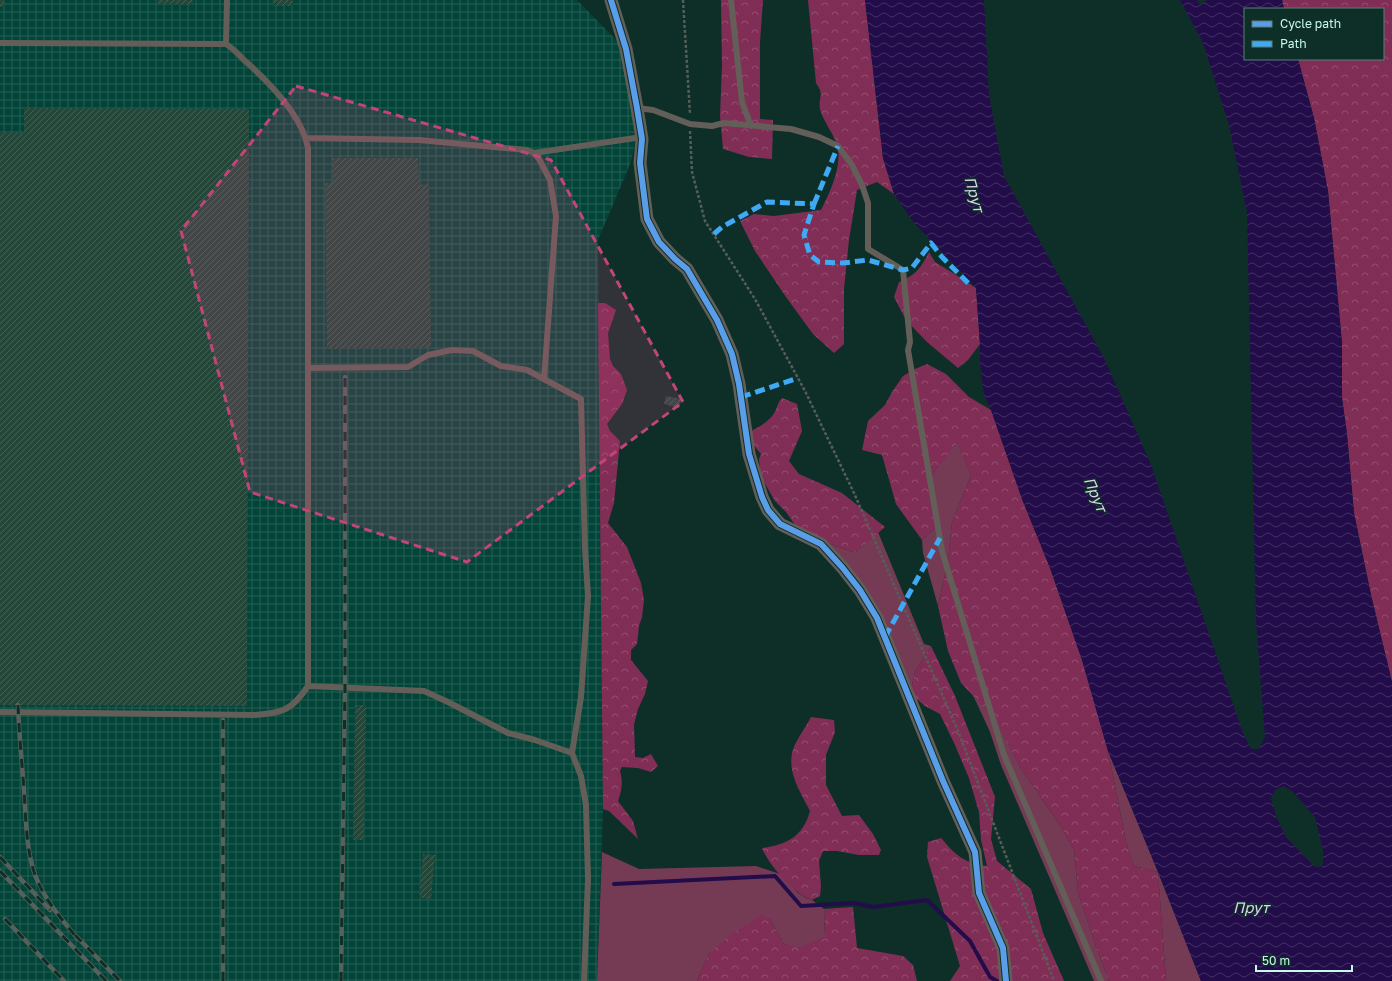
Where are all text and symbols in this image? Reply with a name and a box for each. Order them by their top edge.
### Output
legend [1244,8,1384,60]
text: Cycle path [1280,16,1341,31]
text: Path [1280,36,1307,51]
water label: Прут [960,174,989,217]
water label: Прут [1080,474,1112,517]
water label: Прут [1233,898,1272,917]
scale bar [1256,947,1352,973]
text: 50 m [1262,953,1290,968]

